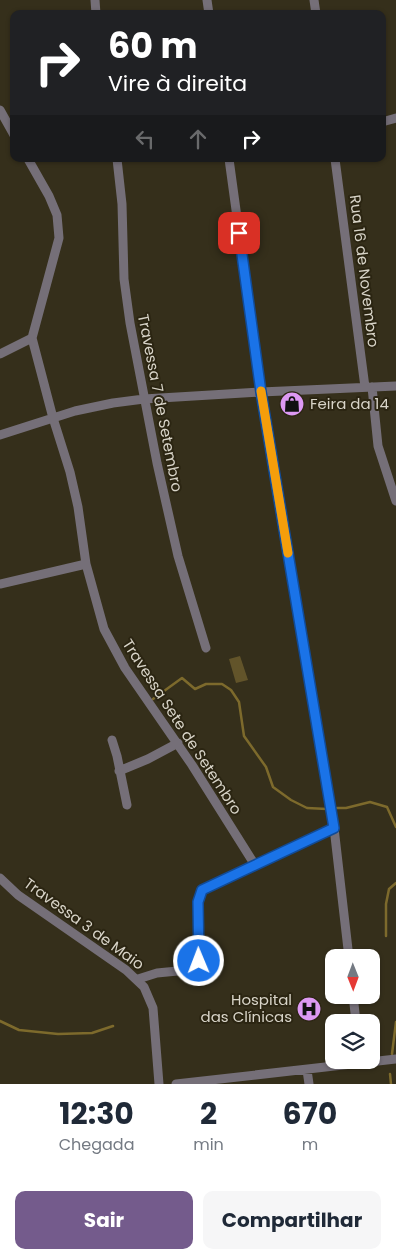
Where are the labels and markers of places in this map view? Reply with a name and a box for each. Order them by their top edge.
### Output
pin [218,212,260,254]
shop icon: Feira da 14 [279,391,305,417]
place label: Feira da 14 [310,393,389,414]
place label: Hospital das Clínicas [201,989,292,1027]
hospital icon: Hospital das Clínicas [296,996,322,1022]

